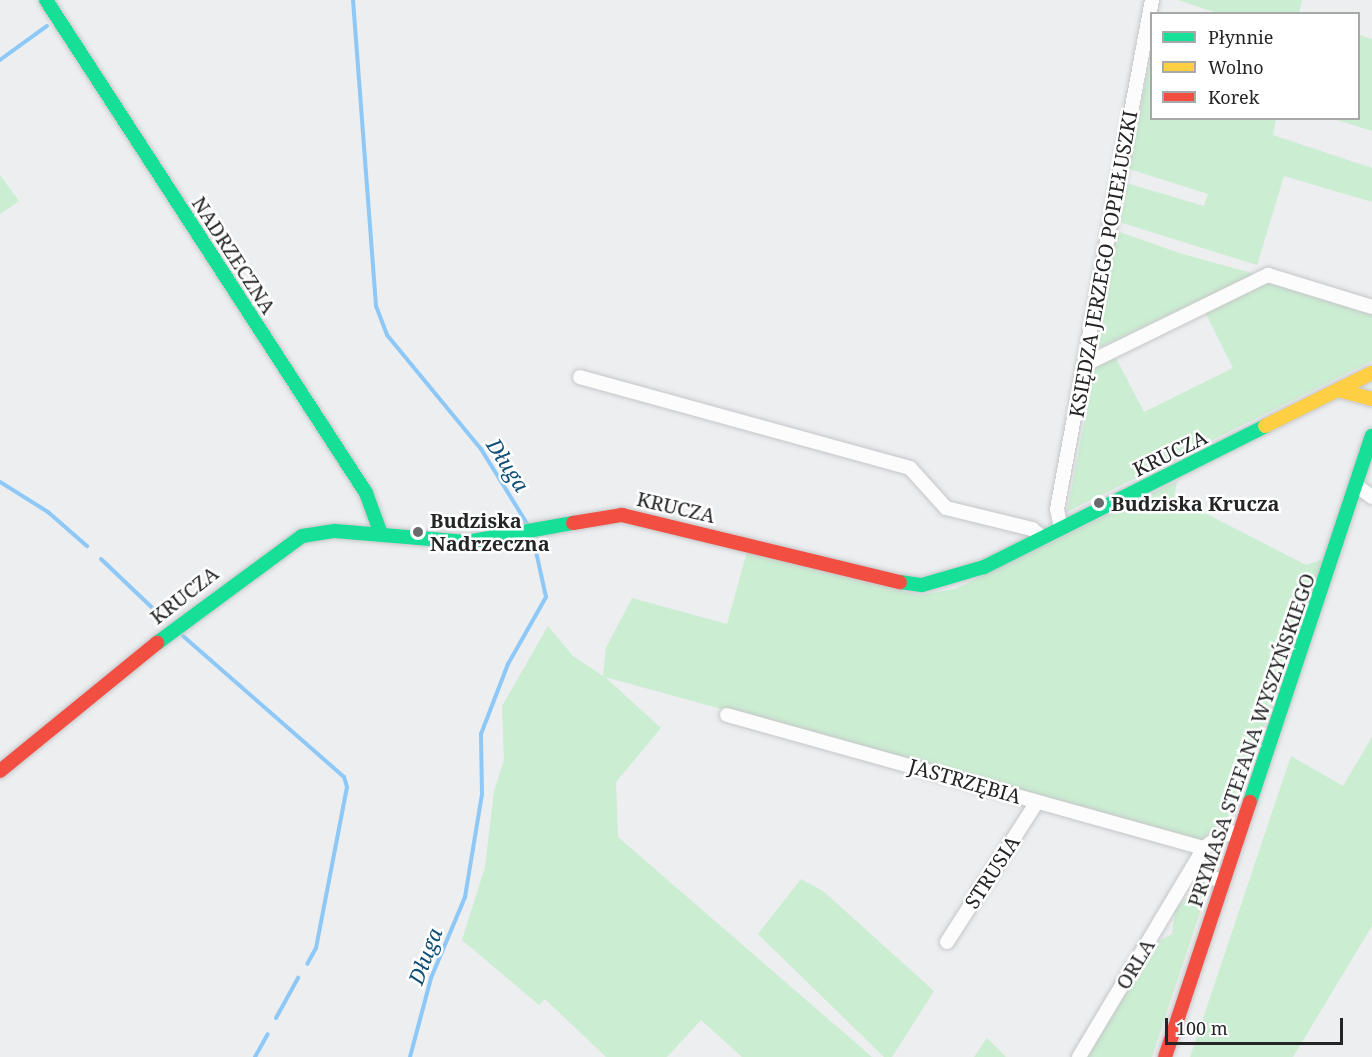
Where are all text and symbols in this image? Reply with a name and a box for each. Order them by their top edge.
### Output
legend [1150,12,1360,120]
text: Płynnie [1208,25,1273,49]
text: Wolno [1208,55,1264,79]
text: Korek [1208,85,1259,109]
street label: KSIĘDZA JERZEGO POPIEŁUSZKI [1064,109,1142,419]
street label: NADRZECZNA [187,192,281,318]
street label: KRUCZA [1129,425,1211,481]
water label: Długa [482,434,534,496]
street label: KRUCZA [635,486,717,528]
place label: Budziska Krucza [1111,491,1280,515]
marker: Budziska Krucza [1092,496,1106,510]
place label: Budziska Nadrzeczna [430,508,550,555]
marker: Budziska Nadrzeczna [411,525,425,539]
street label: KRUCZA [145,561,223,629]
street label: PRYMASA STEFANA WYSZYŃSKIEGO [1182,570,1320,910]
street label: JASTRZĘBIA [906,753,1024,809]
street label: STRUSIA [960,831,1024,913]
water label: Długa [403,924,447,988]
street label: ORLA [1111,934,1159,994]
scale bar [1168,1006,1346,1044]
text: 100 m [1176,1016,1228,1040]

